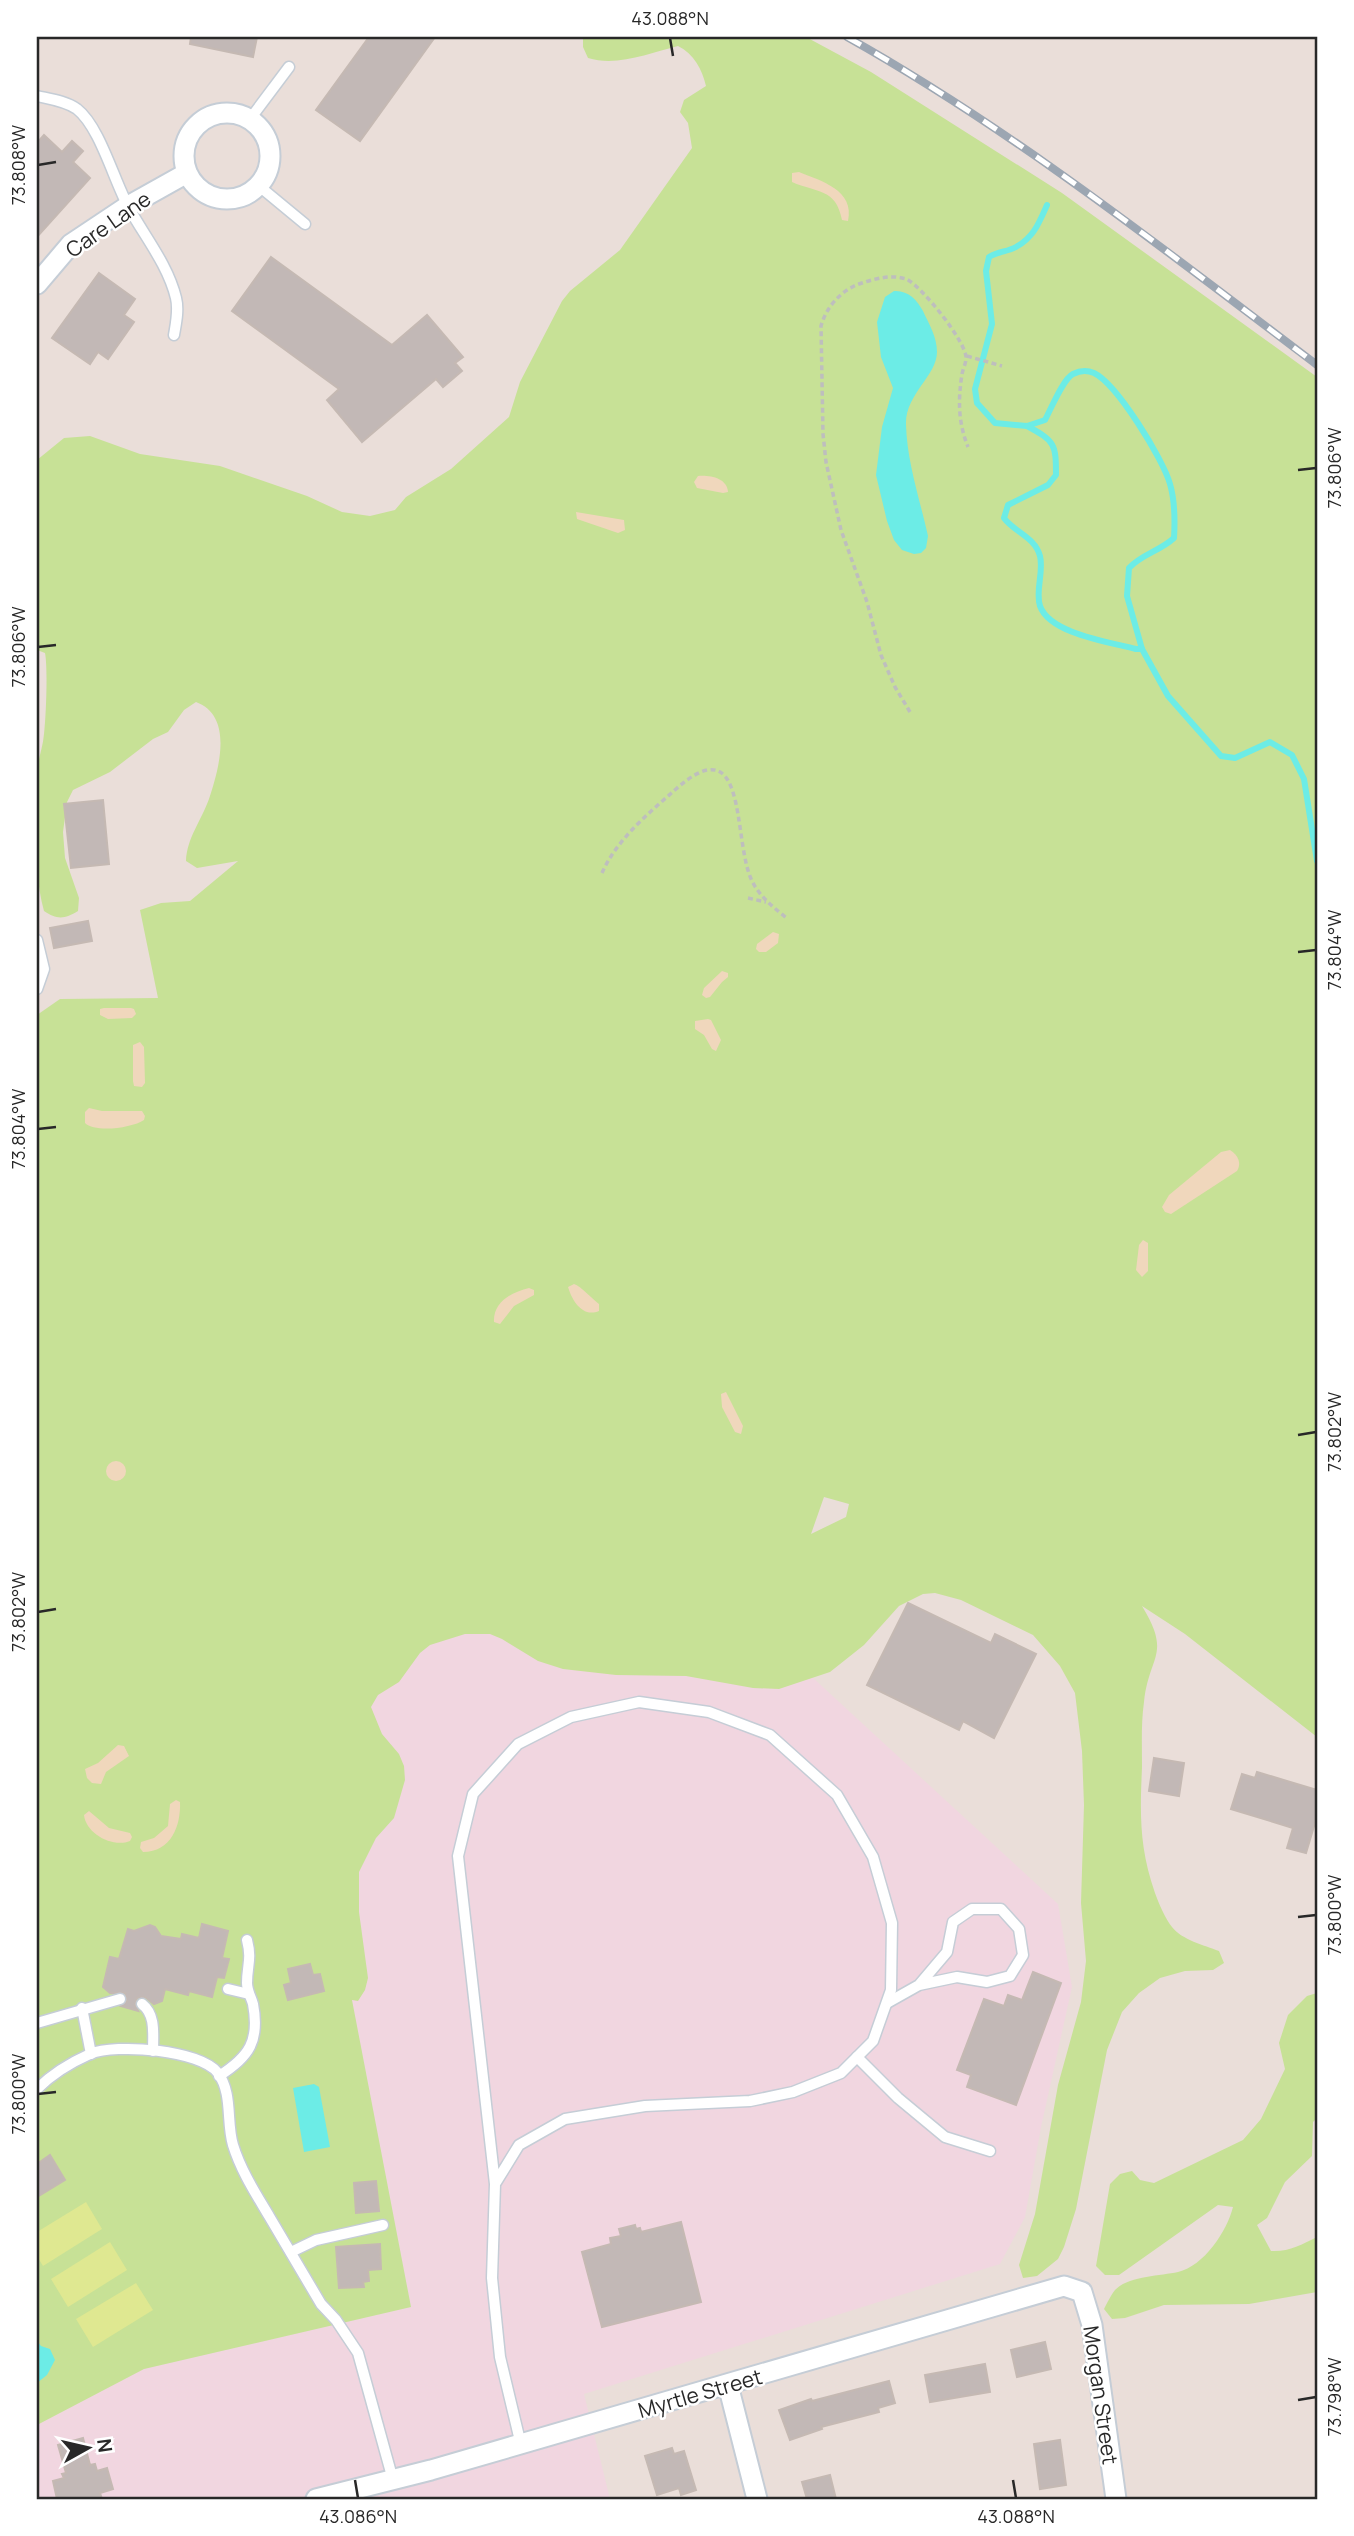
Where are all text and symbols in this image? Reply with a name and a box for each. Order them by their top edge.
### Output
text: 43.088°N [631,6,709,30]
text: 73.808°W [6,125,30,205]
street label: Care Lane [60,185,156,263]
text: 73.806°W [1322,427,1346,509]
text: 73.806°W [6,606,30,688]
text: 73.804°W [1322,910,1346,990]
text: 73.804°W [6,1089,30,1169]
text: 73.802°W [1322,1392,1346,1472]
text: 73.802°W [6,1572,30,1652]
text: 73.800°W [1322,1874,1346,1955]
text: 73.800°W [6,2053,30,2134]
street label: Morgan Street [1077,2324,1125,2466]
text: 73.798°W [1322,2357,1346,2437]
street label: Myrtle Street [635,2362,765,2424]
north arrow [52,2414,122,2484]
text: N [91,2437,119,2454]
text: 43.086°N [319,2504,397,2528]
text: 43.088°N [977,2504,1055,2528]

